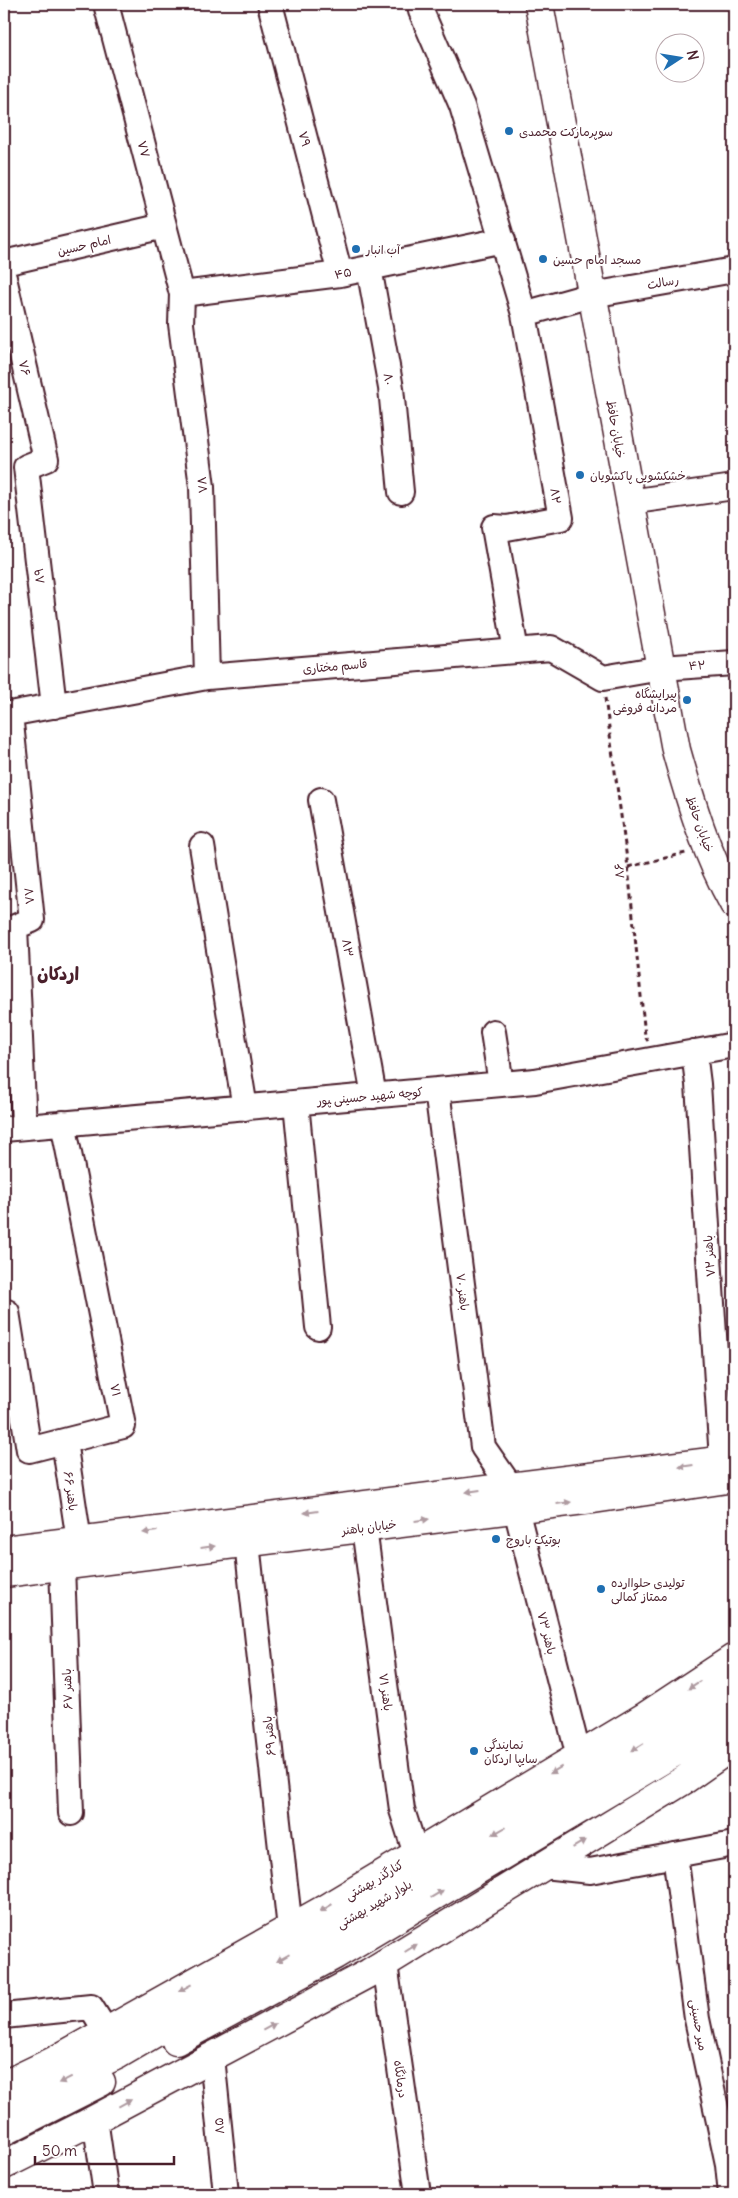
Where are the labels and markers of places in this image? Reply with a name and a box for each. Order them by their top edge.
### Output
place label: سوپرمارکت محمدی [519,124,613,140]
marker: سوپرمارکت محمدی [503,125,515,137]
place label: آب انبار [365,242,401,258]
marker: آب انبار [350,243,362,255]
place label: مسجد امام حسین [553,252,641,269]
marker: مسجد امام حسین [537,253,549,265]
place label: خشکشویی پاکشویان [590,468,686,484]
marker: خشکشویی پاکشویان [574,469,586,481]
place label: پیرایشگاه مردانه فروغی [613,686,677,716]
marker: پیرایشگاه مردانه فروغی [681,694,693,706]
place label: بوتیک باروج [506,1532,561,1549]
marker: بوتیک باروج [490,1533,502,1545]
place label: تولیدی حلواارده ممتاز کمالی [611,1575,685,1605]
marker: تولیدی حلواارده ممتاز کمالی [595,1583,607,1595]
place label: نمایندگی سایپا اردکان [484,1737,538,1767]
marker: نمایندگی سایپا اردکان [468,1745,480,1757]

